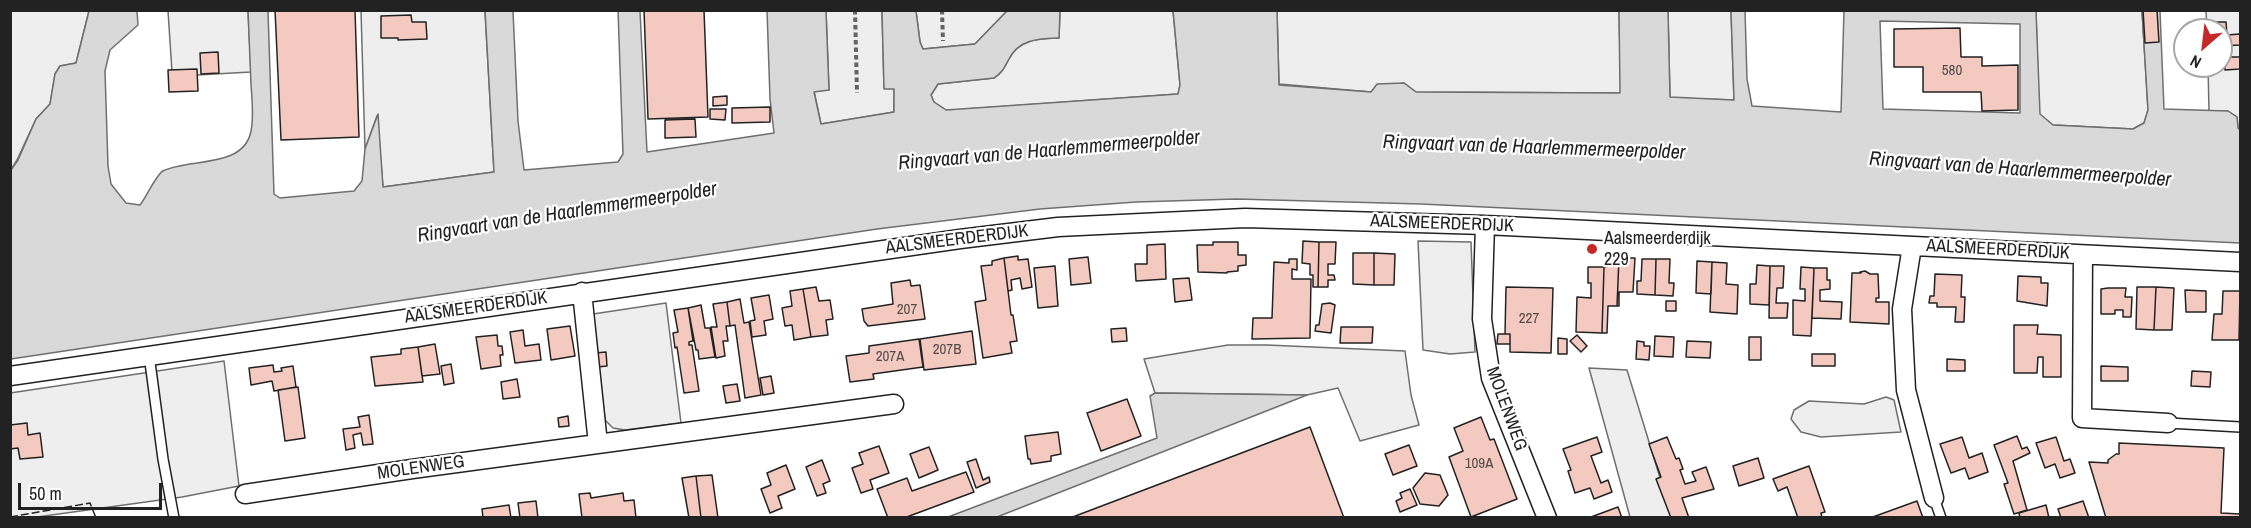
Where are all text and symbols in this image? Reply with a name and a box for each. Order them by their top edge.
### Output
north arrow [2173,18,2233,78]
text: N [2186,50,2205,74]
house number: 580 [1942,62,1962,80]
water label: Ringvaart van de Haarlemmermeerpolder [897,126,1201,176]
water label: Ringvaart van de Haarlemmermeerpolder [1382,131,1686,165]
water label: Ringvaart van de Haarlemmermeerpolder [1868,147,2172,193]
water label: Ringvaart van de Haarlemmermeerpolder [416,177,718,249]
street label: AALSMEERDERDIJK [1370,211,1514,237]
street label: AALSMEERDERDIJK [884,221,1030,259]
place label: Aalsmeerderdijk 229 [1604,228,1711,270]
street label: AALSMEERDERDIJK [1926,235,2070,265]
marker: Aalsmeerderdijk 229 [1585,242,1599,256]
street label: AALSMEERDERDIJK [403,287,549,329]
house number: 207 [897,301,917,319]
house number: 227 [1519,310,1539,328]
house number: 207B [933,341,961,359]
house number: 207A [876,348,904,366]
street label: MOLENWEG [1481,364,1531,454]
street label: MOLENWEG [376,451,466,485]
house number: 109A [1465,455,1493,473]
scale bar [21,471,165,509]
text: 50 m [29,481,62,506]

